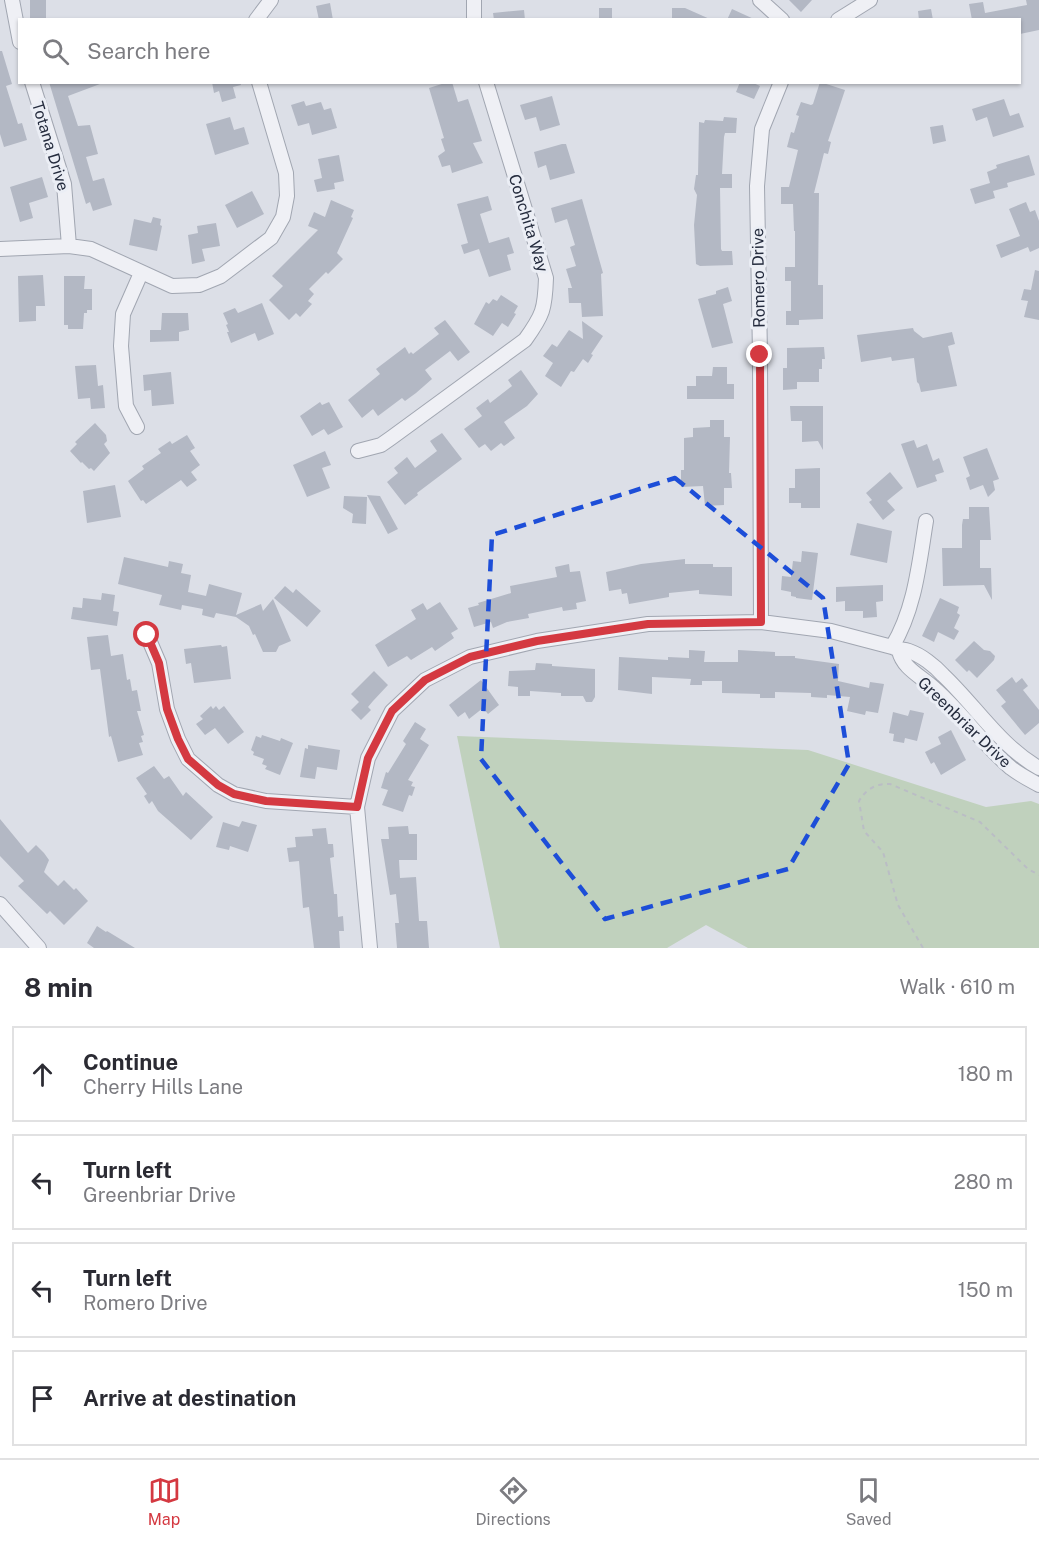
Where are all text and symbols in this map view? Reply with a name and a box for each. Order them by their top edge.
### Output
search box [18,18,1021,84]
icon: search [39,35,72,68]
text: Search here [87,38,211,64]
street label: Totana Drive [28,99,73,193]
street label: Conchita Way [505,172,553,275]
street label: Romero Drive [748,228,769,328]
route end [746,341,772,367]
route start [133,621,159,647]
street label: Greenbriar Drive [914,673,1015,772]
text: 8 min [24,972,93,1003]
text: Walk · 610 m [899,975,1015,999]
text: Continue [83,1049,178,1075]
icon: ahead [26,1058,59,1091]
text: 180 m [958,1062,1013,1086]
text: Cherry Hills Lane [83,1075,243,1099]
text: Turn left [83,1157,172,1183]
icon: left [26,1166,59,1199]
text: 280 m [954,1170,1013,1194]
text: Greenbriar Drive [83,1183,236,1207]
text: Turn left [83,1265,172,1291]
icon: left [26,1274,59,1307]
text: 150 m [958,1278,1013,1302]
text: Romero Drive [83,1291,208,1315]
icon: arrive [26,1382,59,1415]
text: Arrive at destination [83,1385,296,1411]
tab: Map [148,1474,181,1529]
tab: Directions [476,1474,551,1529]
tab: Saved [846,1474,891,1529]

